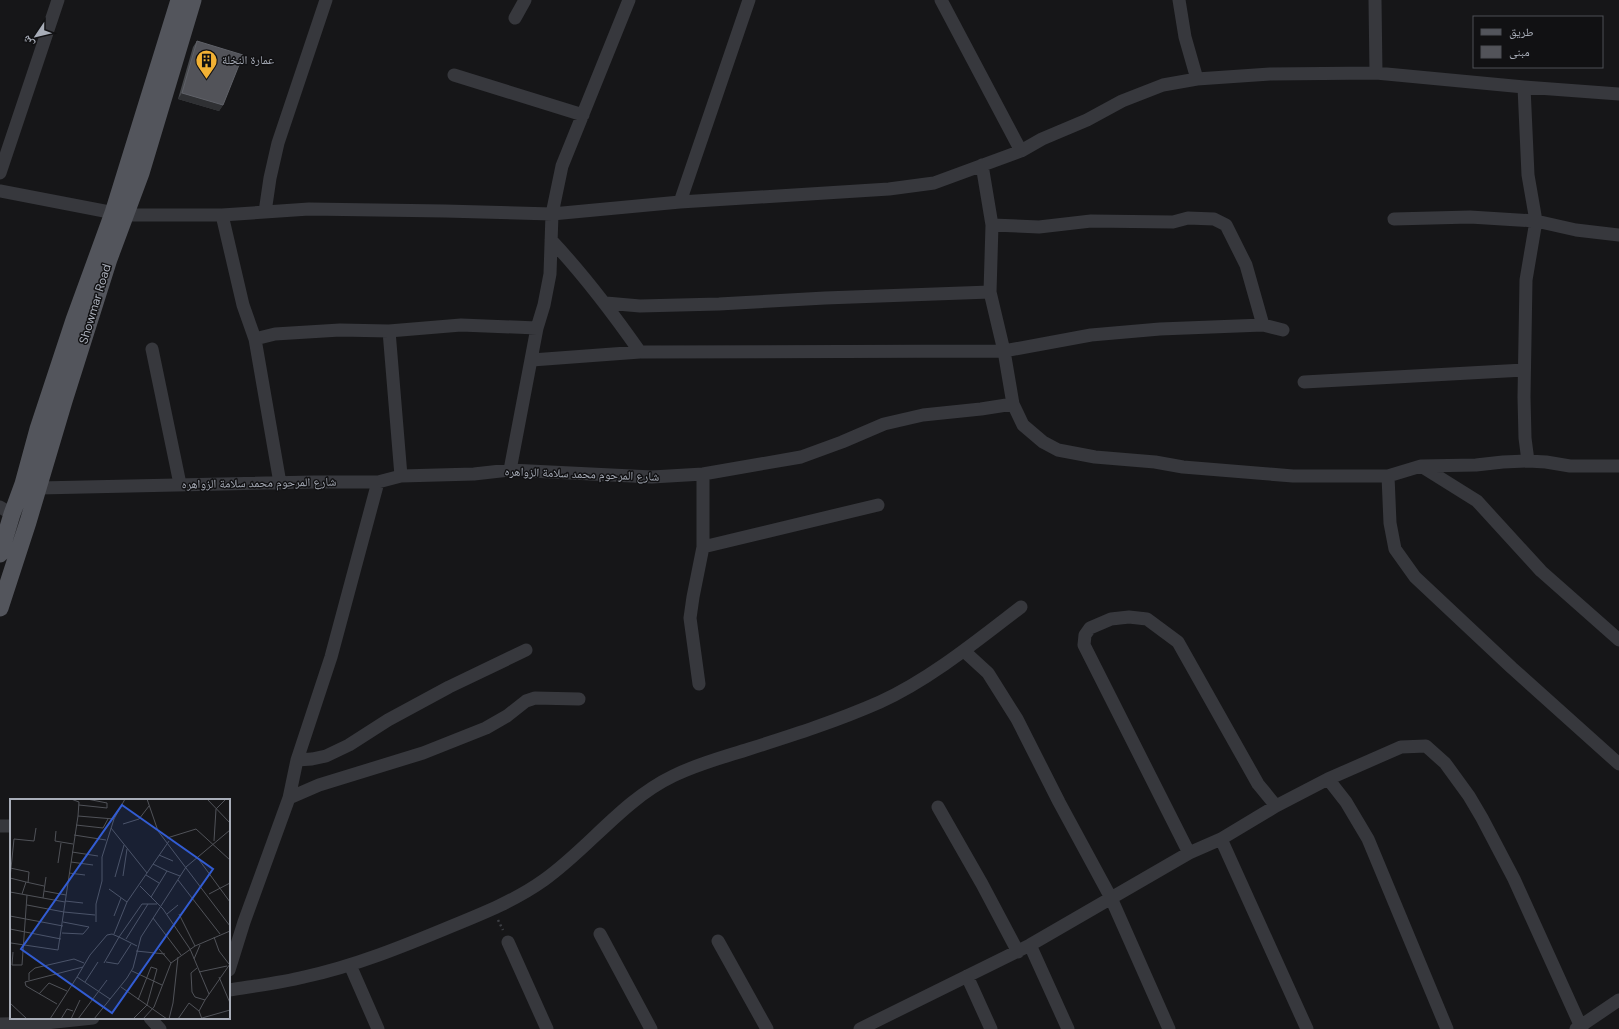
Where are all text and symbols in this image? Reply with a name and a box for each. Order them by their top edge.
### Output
north arrow [16,16,56,56]
legend [1473,16,1603,68]
text: طريق [1509,24,1534,40]
text: ش [19,32,38,51]
text: مبنى [1509,44,1530,60]
building icon: عمارة النخلة [194,47,220,80]
place label: عمارة النخلة [222,52,274,68]
street label: Showmar Road [75,262,115,346]
street label: شارع المرحوم محمد سلامة الزواهره [504,463,660,485]
street label: شارع المرحوم محمد سلامة الزواهره [182,474,337,492]
inset map [10,799,230,1019]

